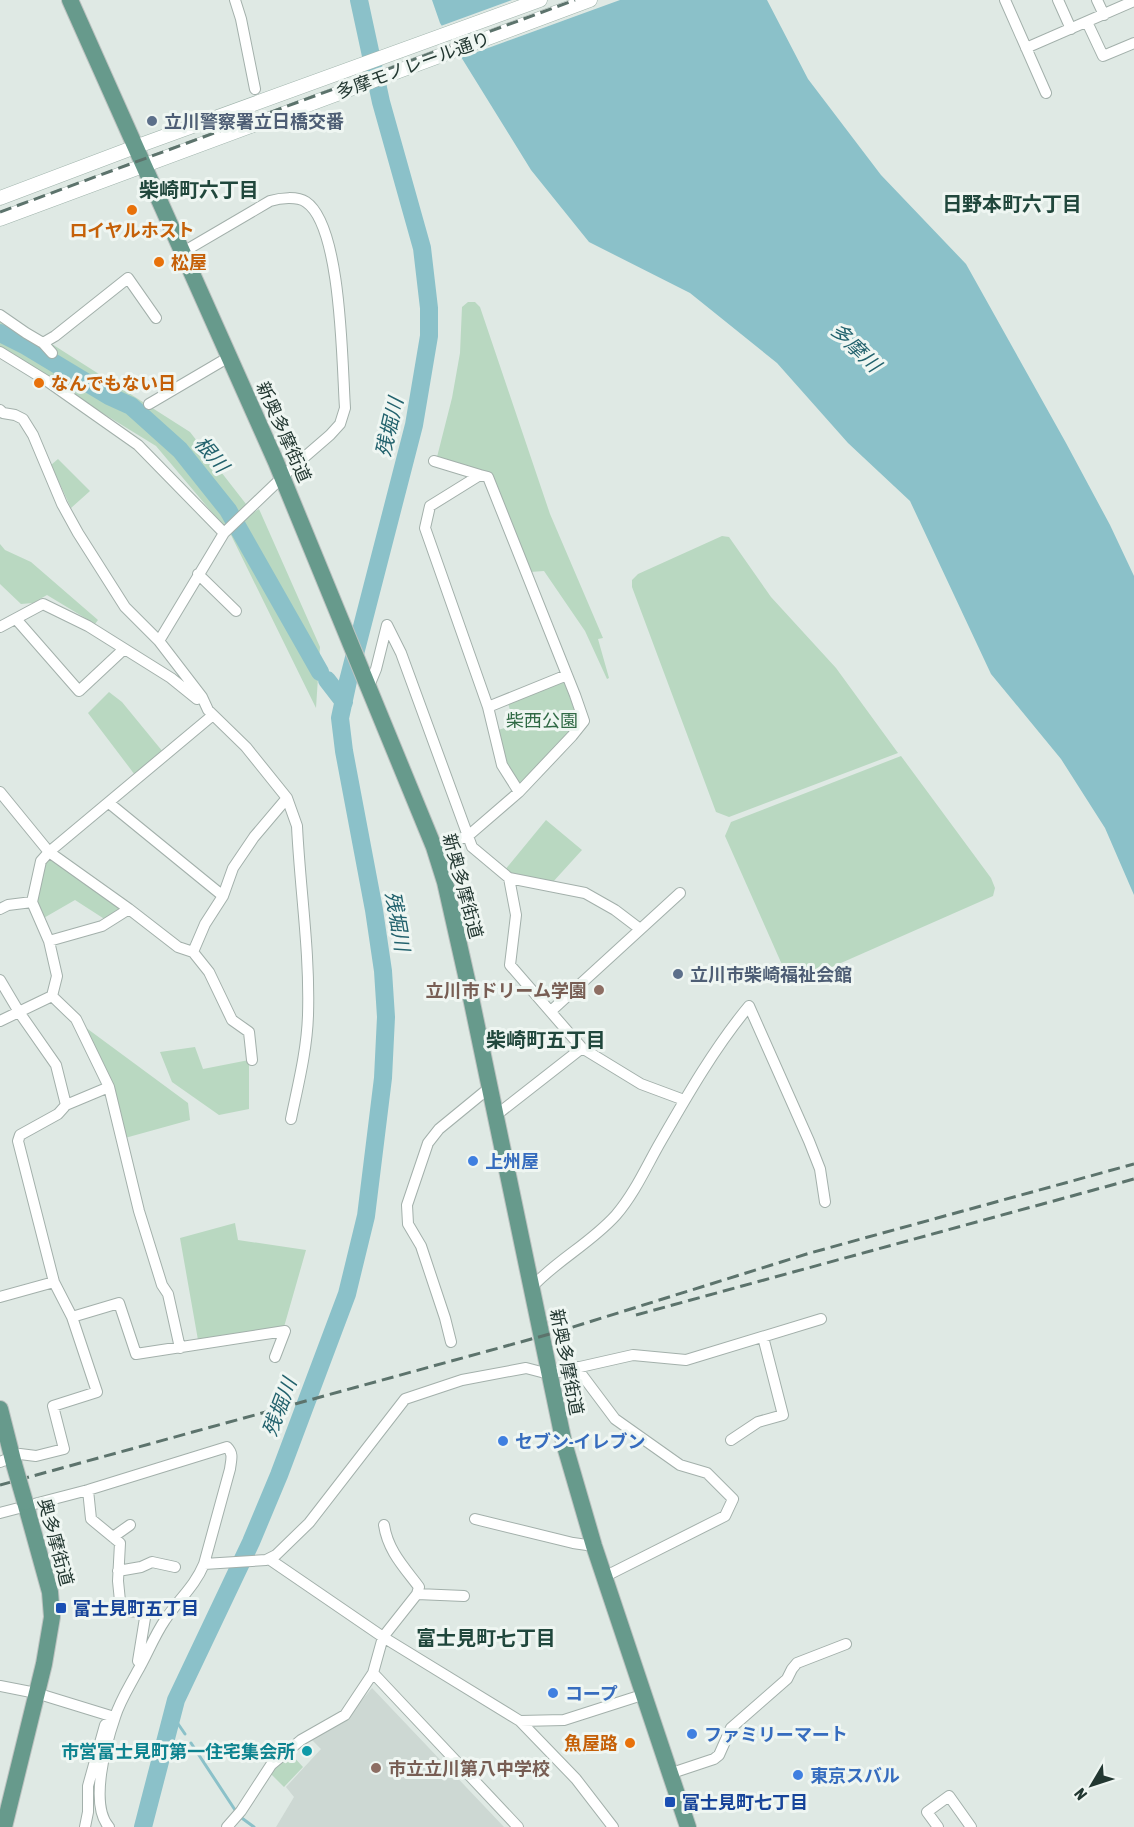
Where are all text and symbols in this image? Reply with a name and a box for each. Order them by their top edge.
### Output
street label: 多摩モノレール通り [333,27,493,103]
place label: 立川警察署立日橋交番 [164,111,344,132]
marker: 立川警察署立日橋交番 [145,114,159,128]
district label: 柴崎町六丁目 [139,178,259,201]
district label: 日野本町六丁目 [942,192,1082,215]
marker: ロイヤルホスト [125,203,139,217]
place label: ロイヤルホスト [69,220,195,241]
place label: 松屋 [171,252,207,273]
marker: 松屋 [152,255,166,269]
water label: 多摩川 [826,318,887,378]
place label: なんでもない日 [51,373,176,394]
marker: なんでもない日 [32,376,46,390]
street label: 新奥多摩街道 [252,378,316,486]
water label: 残堀川 [371,393,407,459]
water label: 根川 [190,431,235,478]
park label: 柴西公園 [506,710,578,731]
street label: 新奥多摩街道 [439,831,487,941]
water label: 残堀川 [381,889,415,955]
place label: 立川市柴崎福祉会館 [690,964,852,985]
marker: 立川市柴崎福祉会館 [671,967,685,981]
place label: 立川市ドリーム学園 [426,980,587,1001]
marker: 立川市ドリーム学園 [592,983,606,997]
district label: 柴崎町五丁目 [486,1028,606,1051]
place label: 上州屋 [485,1151,539,1172]
marker: 上州屋 [466,1154,480,1168]
street label: 新奥多摩街道 [546,1307,588,1417]
water label: 残堀川 [258,1373,301,1439]
place label: セブン-イレブン [515,1431,646,1452]
marker: セブン-イレブン [496,1434,510,1448]
street label: 奥多摩街道 [34,1496,78,1588]
place label: 富士見町五丁目 [73,1598,199,1619]
marker: 富士見町五丁目 [54,1601,68,1615]
district label: 富士見町七丁目 [416,1626,556,1649]
place label: コープ [565,1683,618,1704]
marker: コープ [546,1686,560,1700]
place label: ファミリーマート [704,1724,848,1745]
marker: ファミリーマート [685,1727,699,1741]
place label: 魚屋路 [564,1733,618,1754]
marker: 魚屋路 [623,1736,637,1750]
place label: 市営富士見町第一住宅集会所 [61,1741,295,1762]
marker: 市営富士見町第一住宅集会所 [300,1744,314,1758]
north arrow [1062,1755,1122,1815]
place label: 市立立川第八中学校 [388,1758,550,1779]
marker: 市立立川第八中学校 [369,1761,383,1775]
place label: 東京スバル [810,1765,900,1786]
marker: 東京スバル [791,1768,805,1782]
text: N [1070,1785,1090,1804]
place label: 富士見町七丁目 [682,1792,808,1813]
marker: 富士見町七丁目 [663,1795,677,1809]

